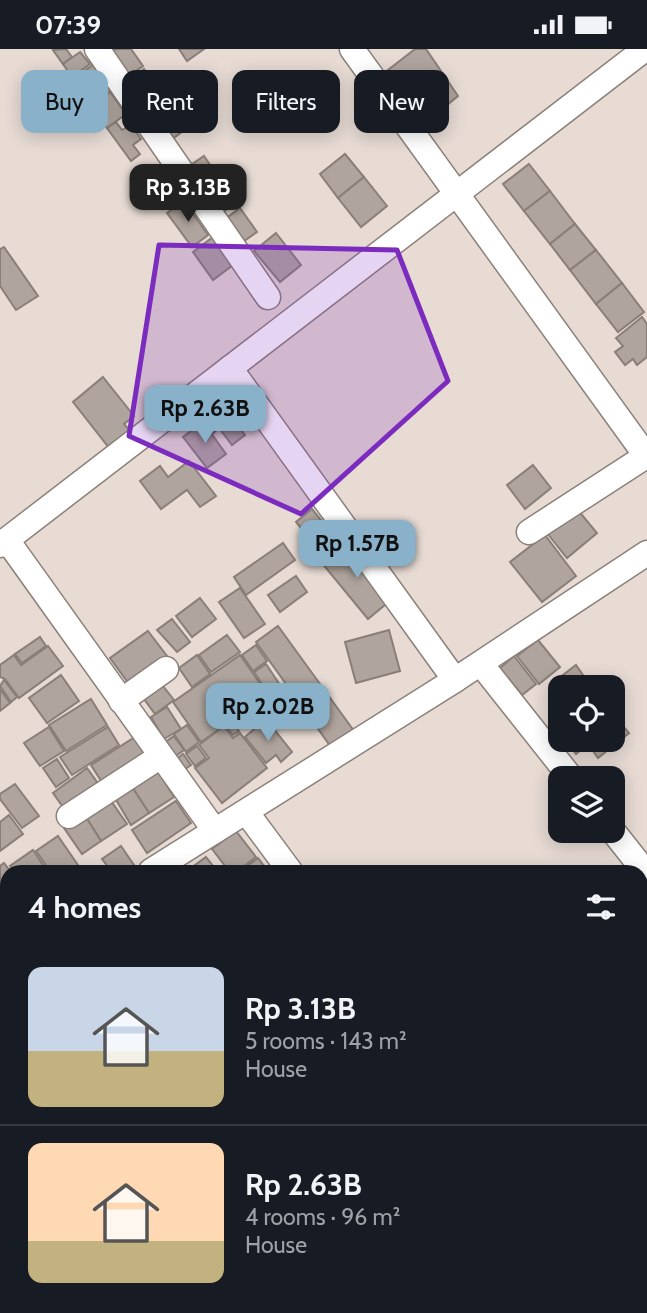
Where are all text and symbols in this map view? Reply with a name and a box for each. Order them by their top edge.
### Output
text: 07:39 [35,9,101,41]
chip: Buy [21,70,108,133]
chip: Rent [122,70,218,133]
chip: Filters [232,70,340,133]
chip: New [354,70,449,133]
pin: Rp 3.13B [116,165,260,224]
text: Rp 3.13B [146,173,230,201]
pin: Rp 2.63B [133,385,277,445]
text: Rp 2.63B [160,394,250,422]
pin: Rp 1.57B [285,521,429,580]
text: Rp 1.57B [315,529,399,557]
map controls [548,675,625,843]
button: locate [548,675,625,752]
pin: Rp 2.02B [196,683,340,743]
text: Rp 2.02B [222,692,314,720]
button: layers [548,766,625,843]
icon: filters [582,888,620,926]
text: 4 homes [28,889,141,926]
text: Rp 3.13B [245,990,356,1027]
icon: home [84,995,168,1079]
text: 5 rooms · 143 m² [245,1027,407,1055]
text: House [245,1055,307,1083]
text: Rp 2.63B [245,1166,362,1203]
icon: home [84,1171,168,1255]
text: 4 rooms · 96 m² [245,1203,400,1231]
text: House [245,1231,307,1259]

